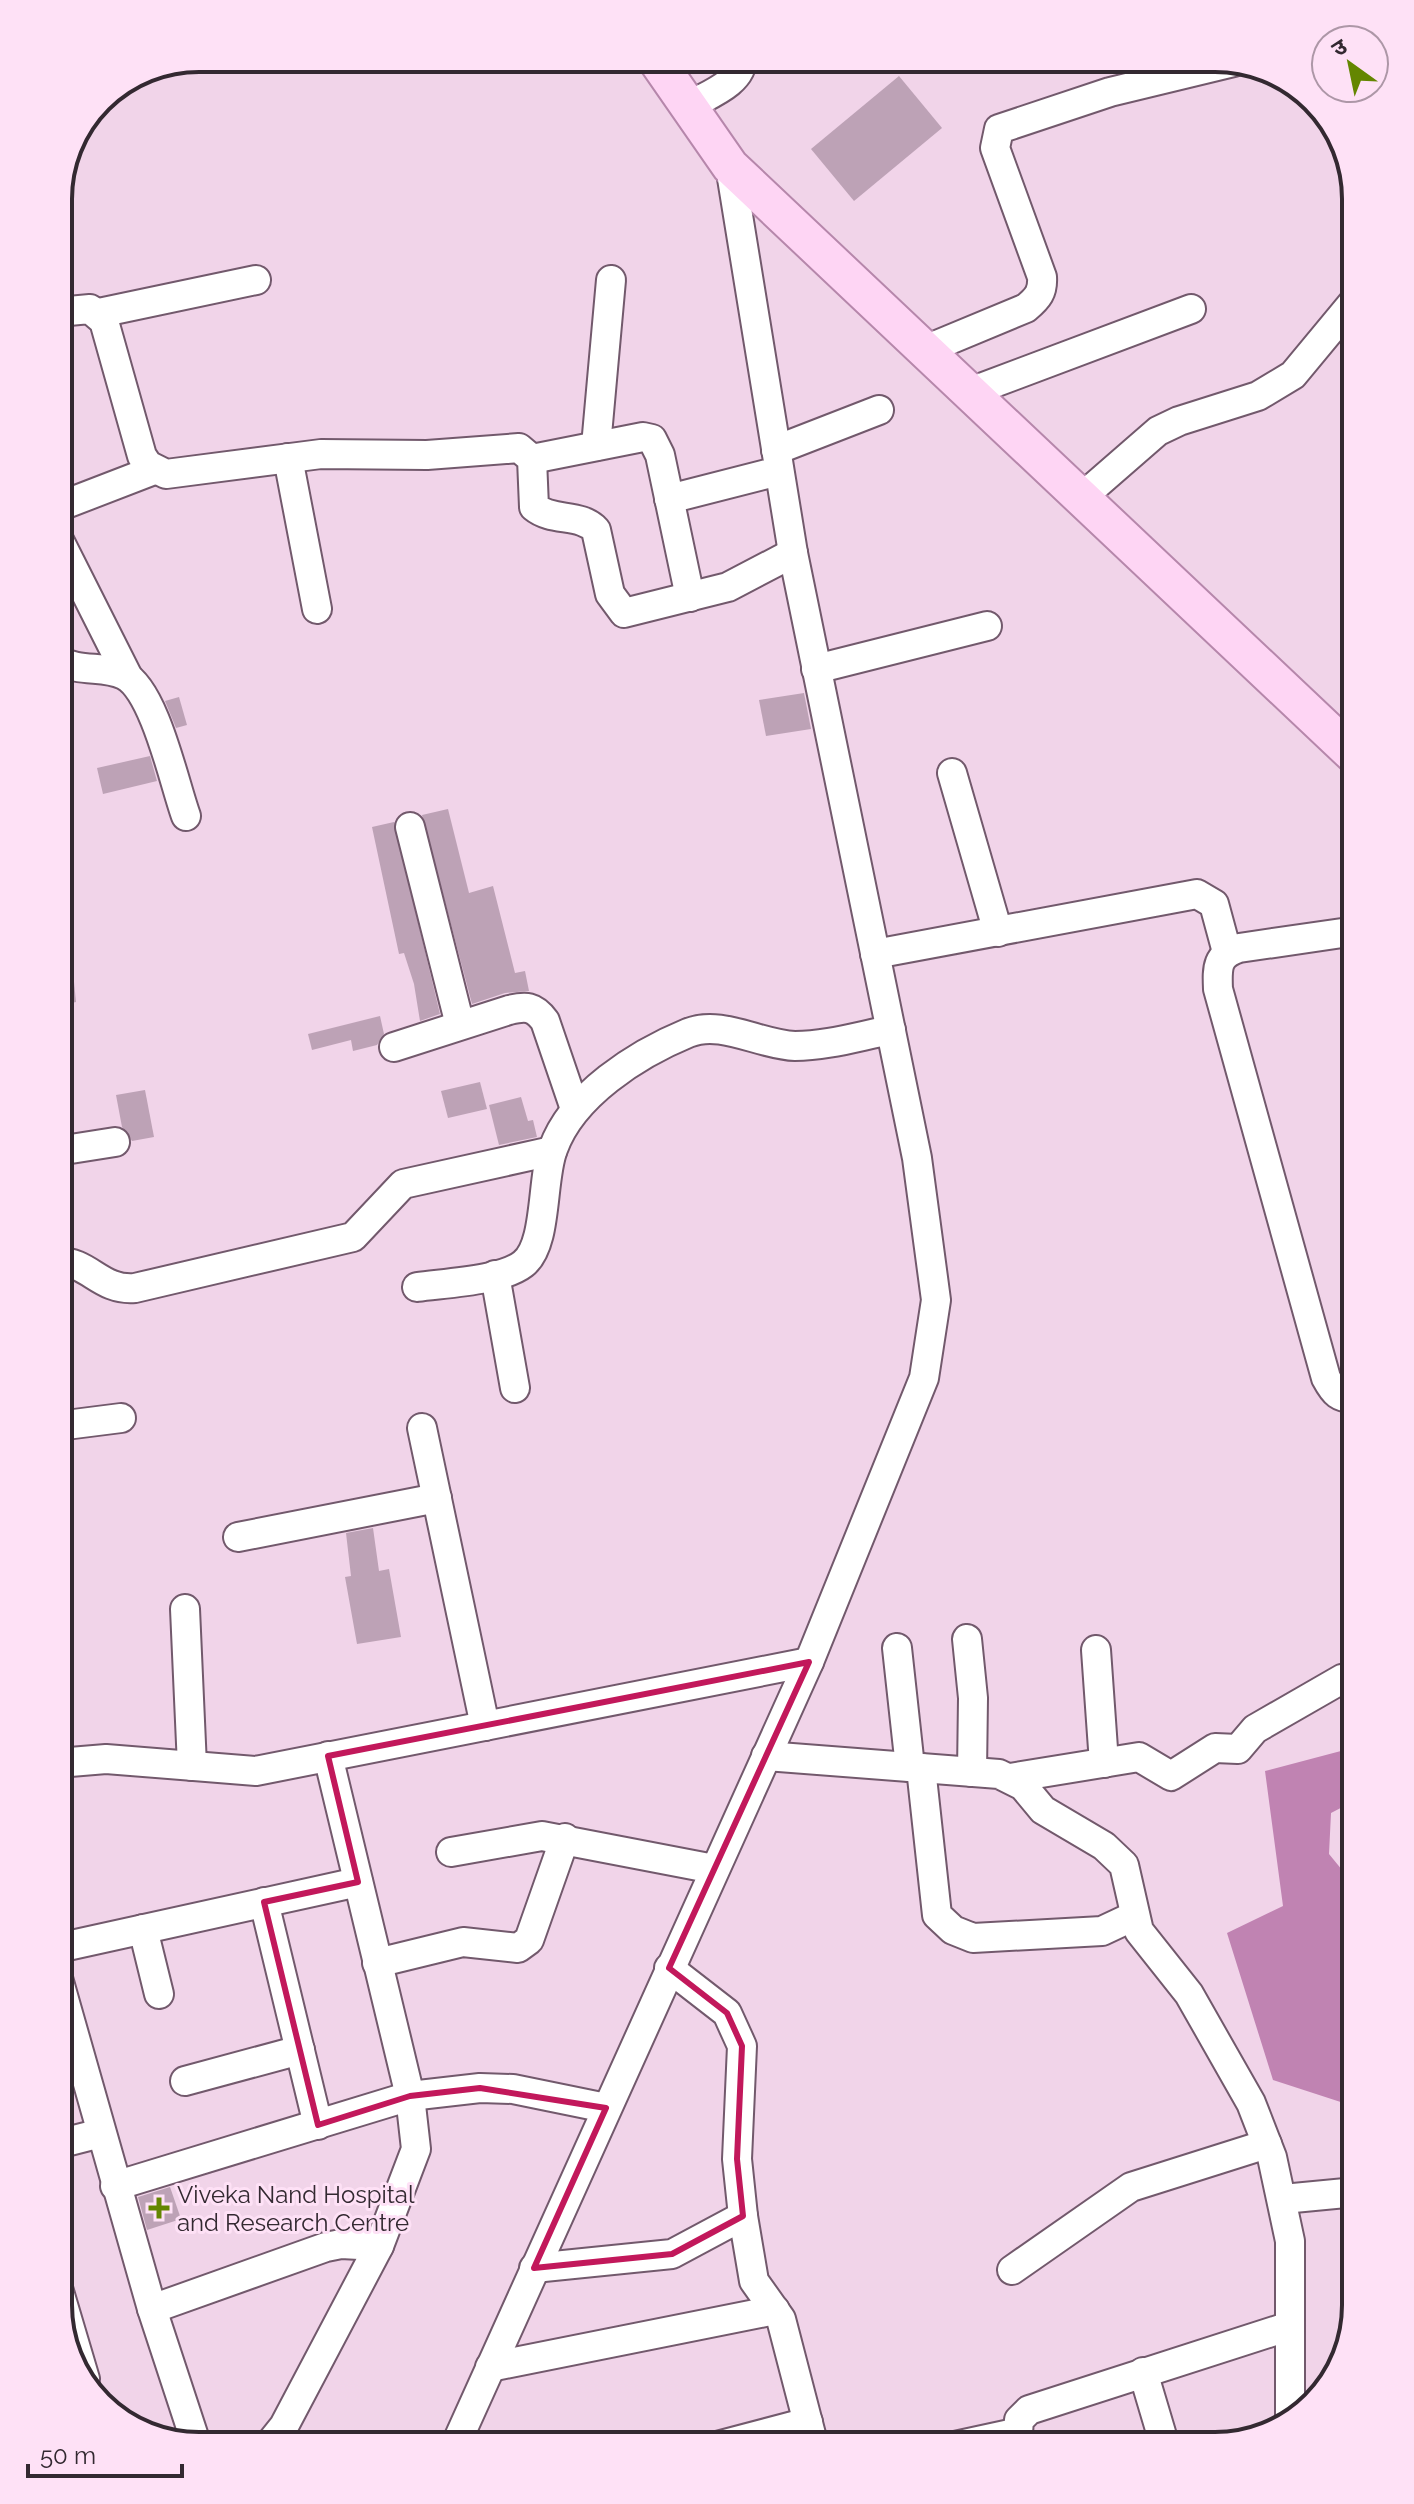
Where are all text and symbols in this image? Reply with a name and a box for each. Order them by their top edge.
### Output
north arrow [1310,24,1390,104]
text: उ [1327,32,1353,62]
place label: Viveka Nand Hospital and Research Centre [177,2180,415,2237]
marker: Viveka Nand Hospital and Research Centre [148,2197,170,2219]
scale bar [28,2428,182,2478]
text: 50 m [40,2441,96,2470]

